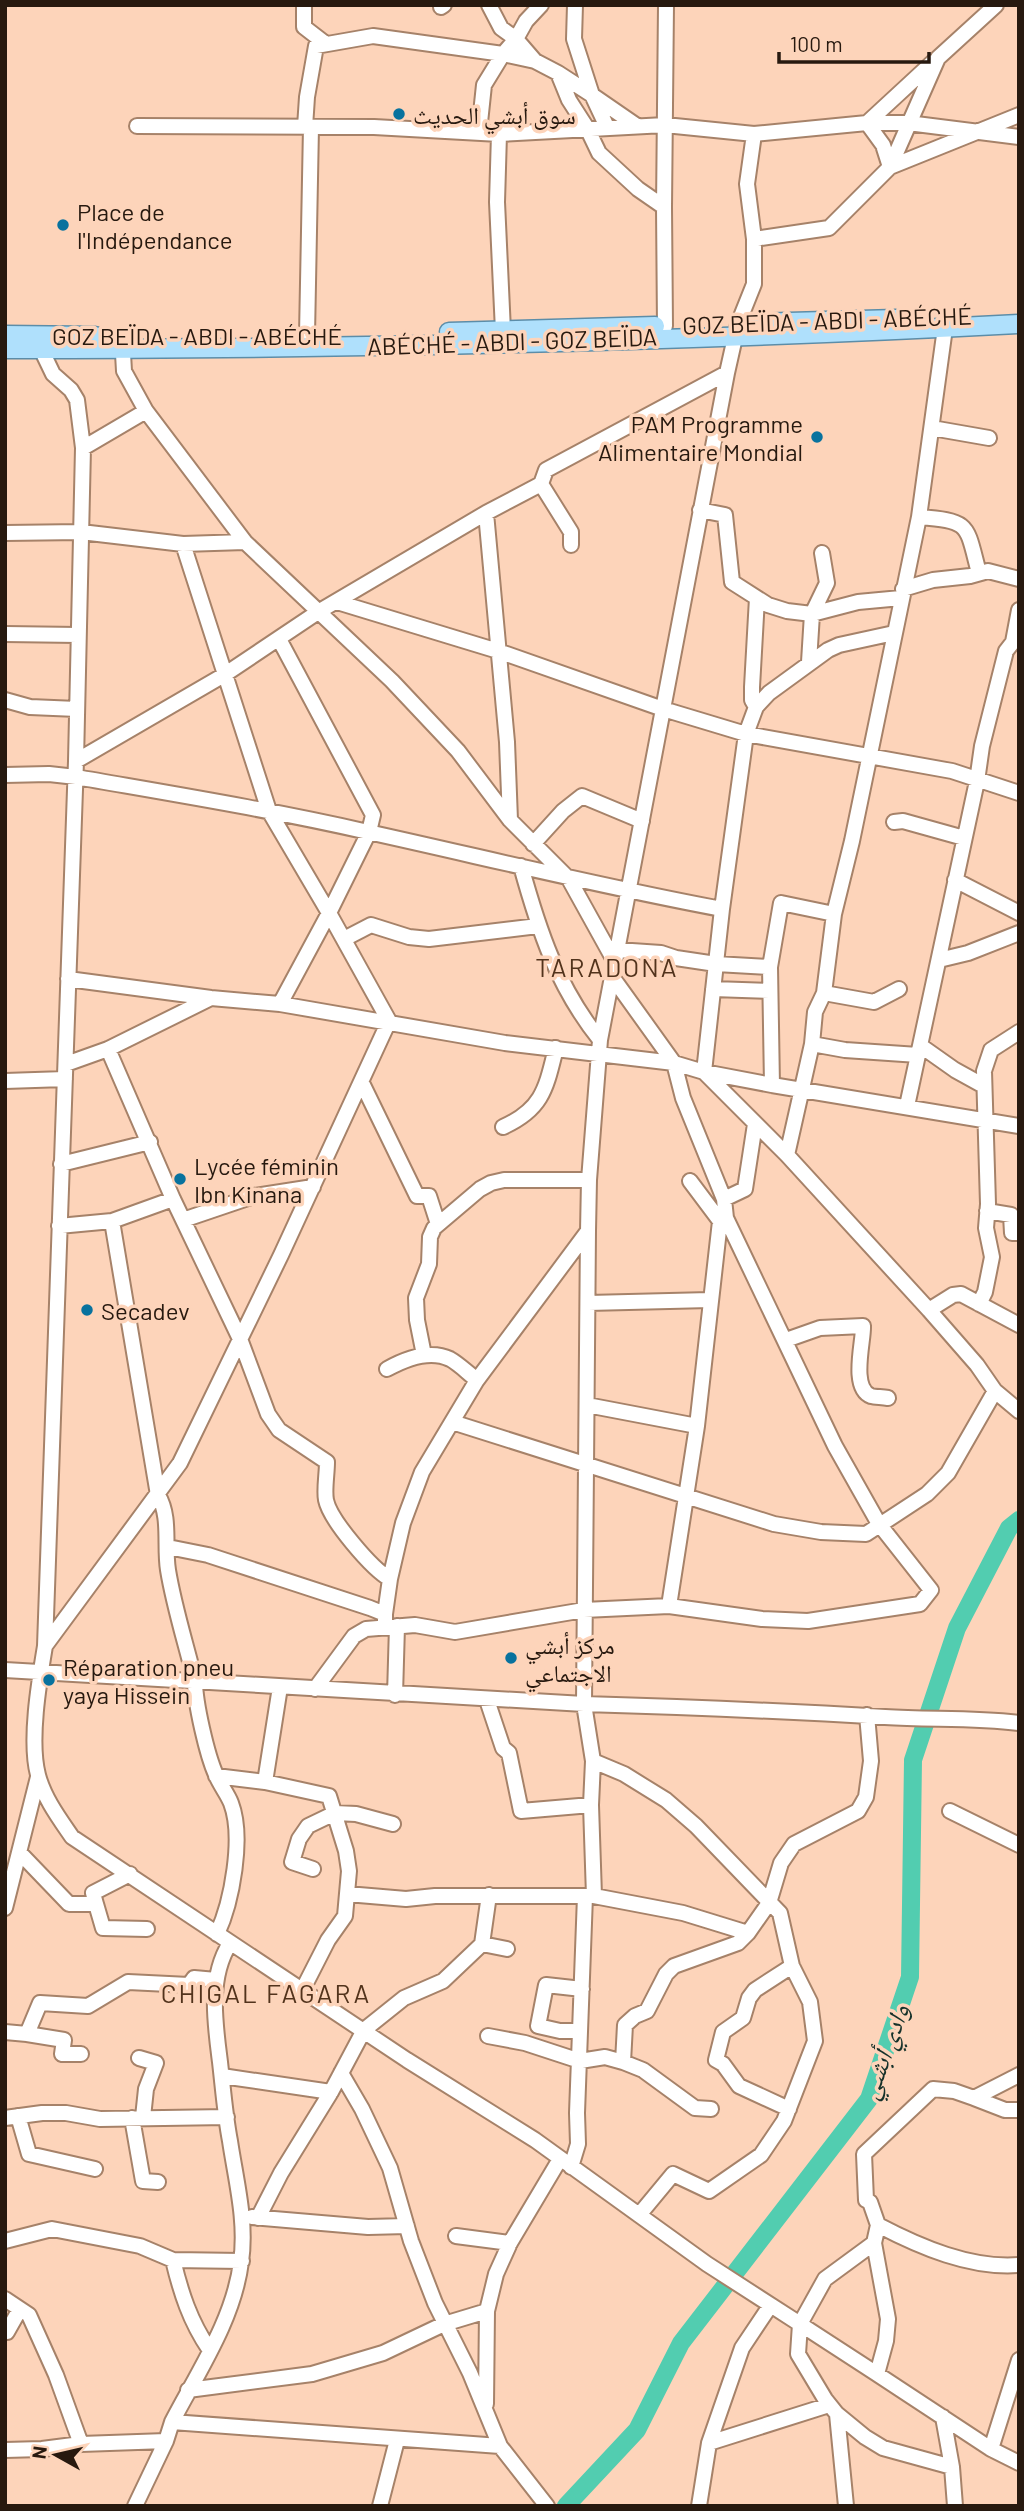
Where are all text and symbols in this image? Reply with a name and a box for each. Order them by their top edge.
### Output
scale bar [779,21,930,65]
text: 100 m [790,31,843,56]
place label: سوق أبشي الحديث [413,100,576,135]
marker: سوق أبشي الحديث [391,106,407,122]
place label: Place de l'Indépendance [77,197,233,254]
marker: Place de l'Indépendance [55,217,71,233]
street label: GOZ BEÏDA - ABDI - ABÉCHÉ [682,300,972,340]
street label: GOZ BEÏDA - ABDI - ABÉCHÉ [52,321,342,350]
street label: ABÉCHÉ - ABDI - GOZ BEÏDA [367,321,657,361]
place label: PAM Programme Alimentaire Mondial [598,409,803,466]
marker: PAM Programme Alimentaire Mondial [809,429,825,445]
district label: TARADONA [535,951,679,982]
place label: Lycée féminin Ibn Kinana [194,1151,339,1208]
marker: Lycée féminin Ibn Kinana [172,1171,188,1187]
place label: Secadev [101,1296,190,1325]
marker: Secadev [79,1302,95,1318]
place label: مركز أبشي الاجتماعي [525,1630,615,1693]
marker: مركز أبشي الاجتماعي [503,1650,519,1666]
place label: Réparation pneu yaya Hissein [63,1652,234,1709]
marker: Réparation pneu yaya Hissein [41,1672,57,1688]
district label: CHIGAL FAGARA [161,1977,371,2008]
water label: وادي أبشي [852,1999,921,2105]
north arrow [21,2420,91,2490]
text: N [26,2445,51,2460]

